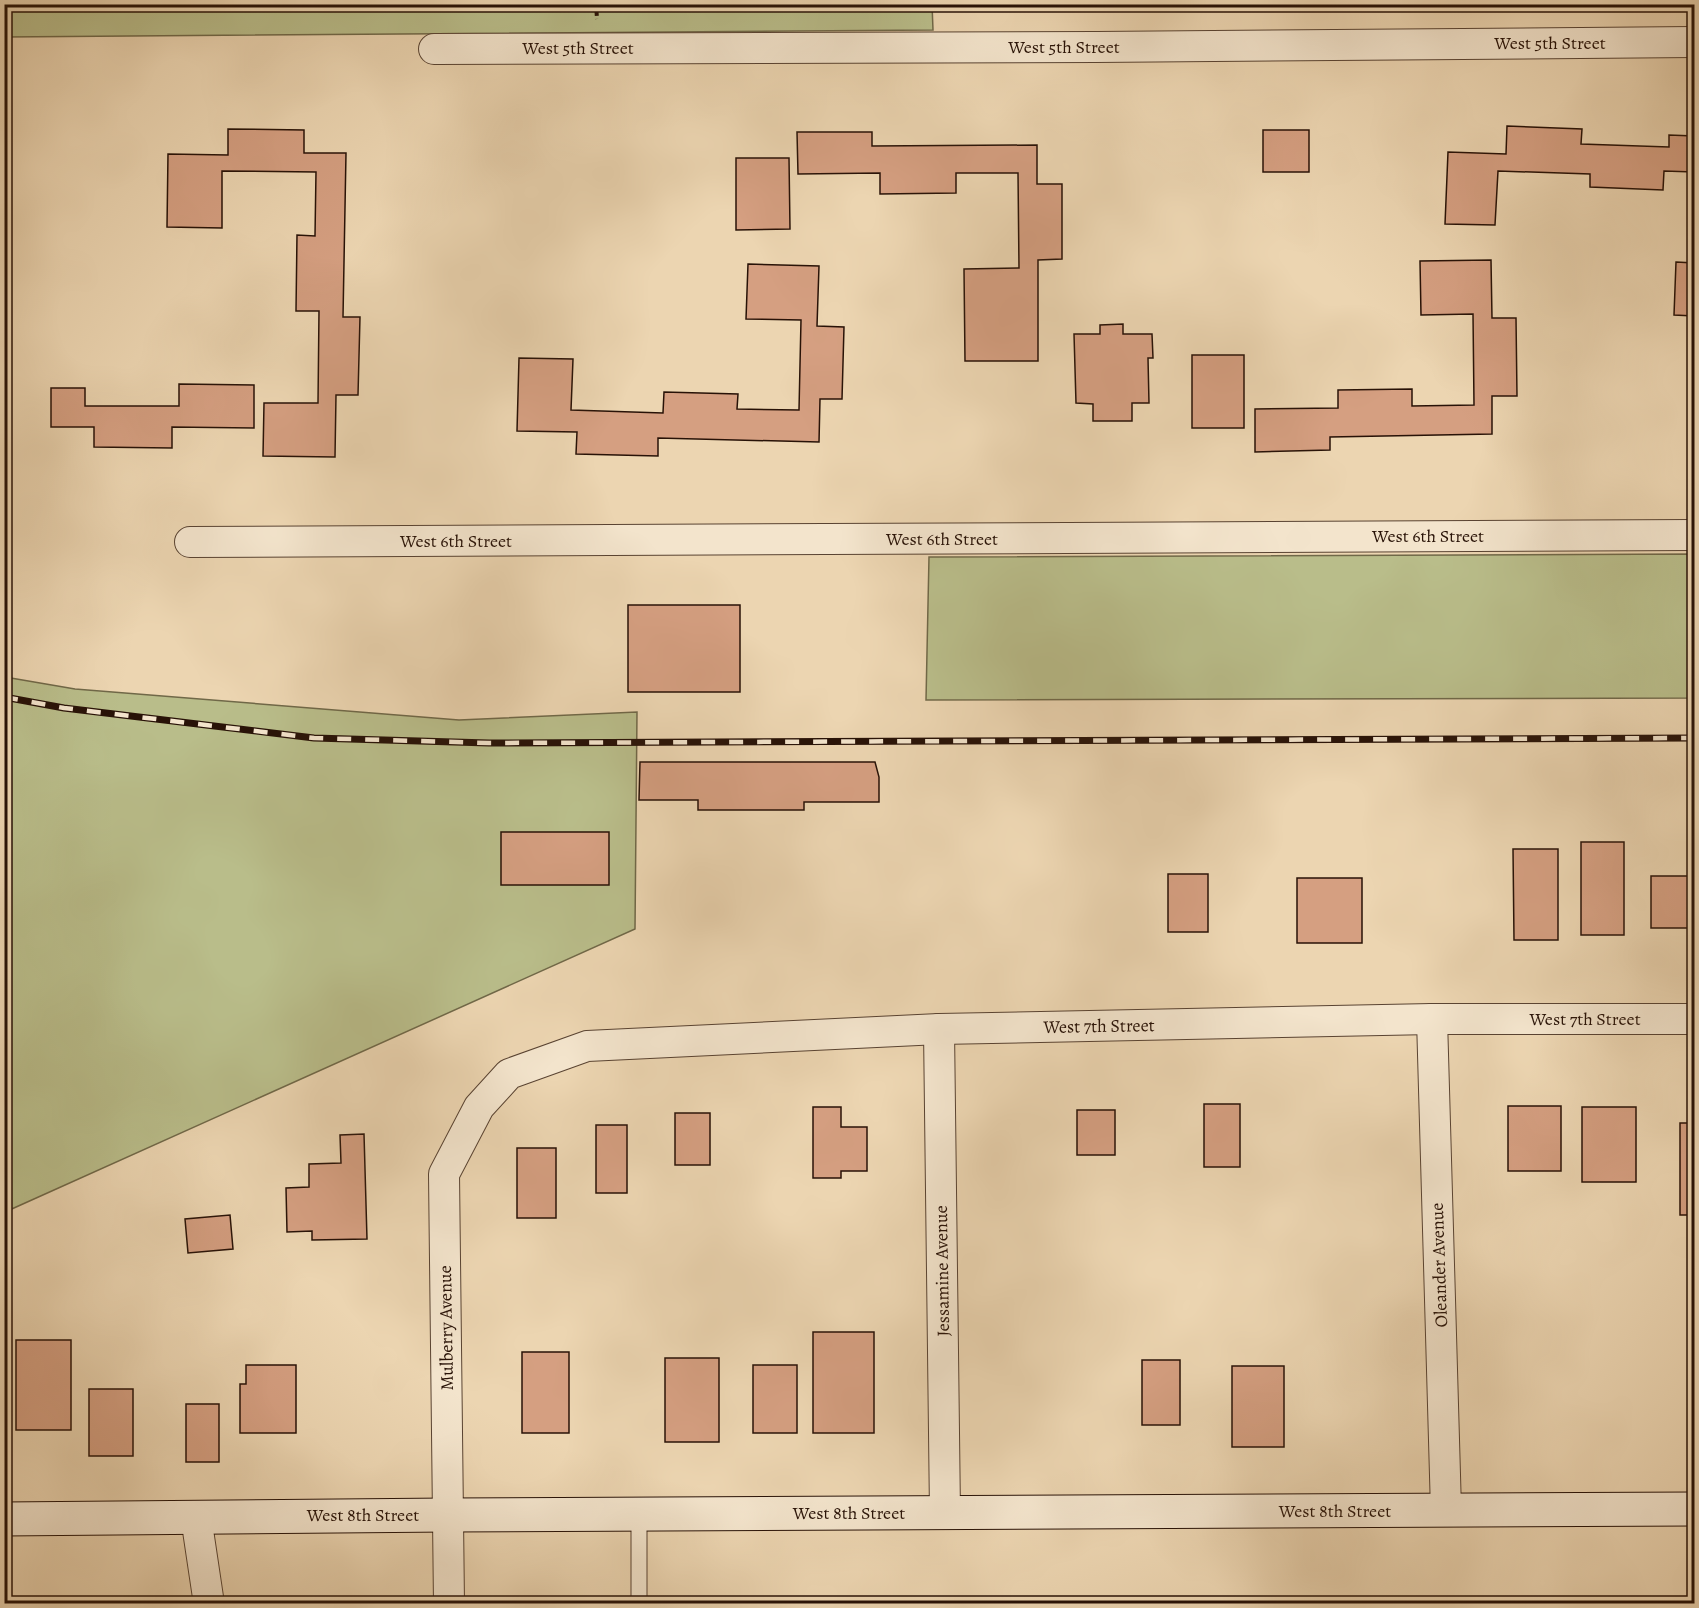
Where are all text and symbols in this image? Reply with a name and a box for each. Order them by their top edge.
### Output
street label: West 5th Street [1493,31,1606,55]
street label: West 5th Street [1007,35,1120,59]
street label: West 5th Street [521,36,634,60]
street label: West 6th Street [1371,524,1484,548]
street label: West 6th Street [885,527,998,551]
street label: West 6th Street [399,529,512,553]
street label: West 7th Street [1528,1007,1641,1031]
street label: West 7th Street [1042,1013,1155,1039]
street label: Oleander Avenue [1425,1202,1453,1328]
street label: Jessamine Avenue [929,1205,955,1337]
street label: Mulberry Avenue [433,1265,459,1391]
street label: West 8th Street [1278,1499,1391,1523]
street label: West 8th Street [792,1501,905,1525]
street label: West 8th Street [306,1503,419,1527]

